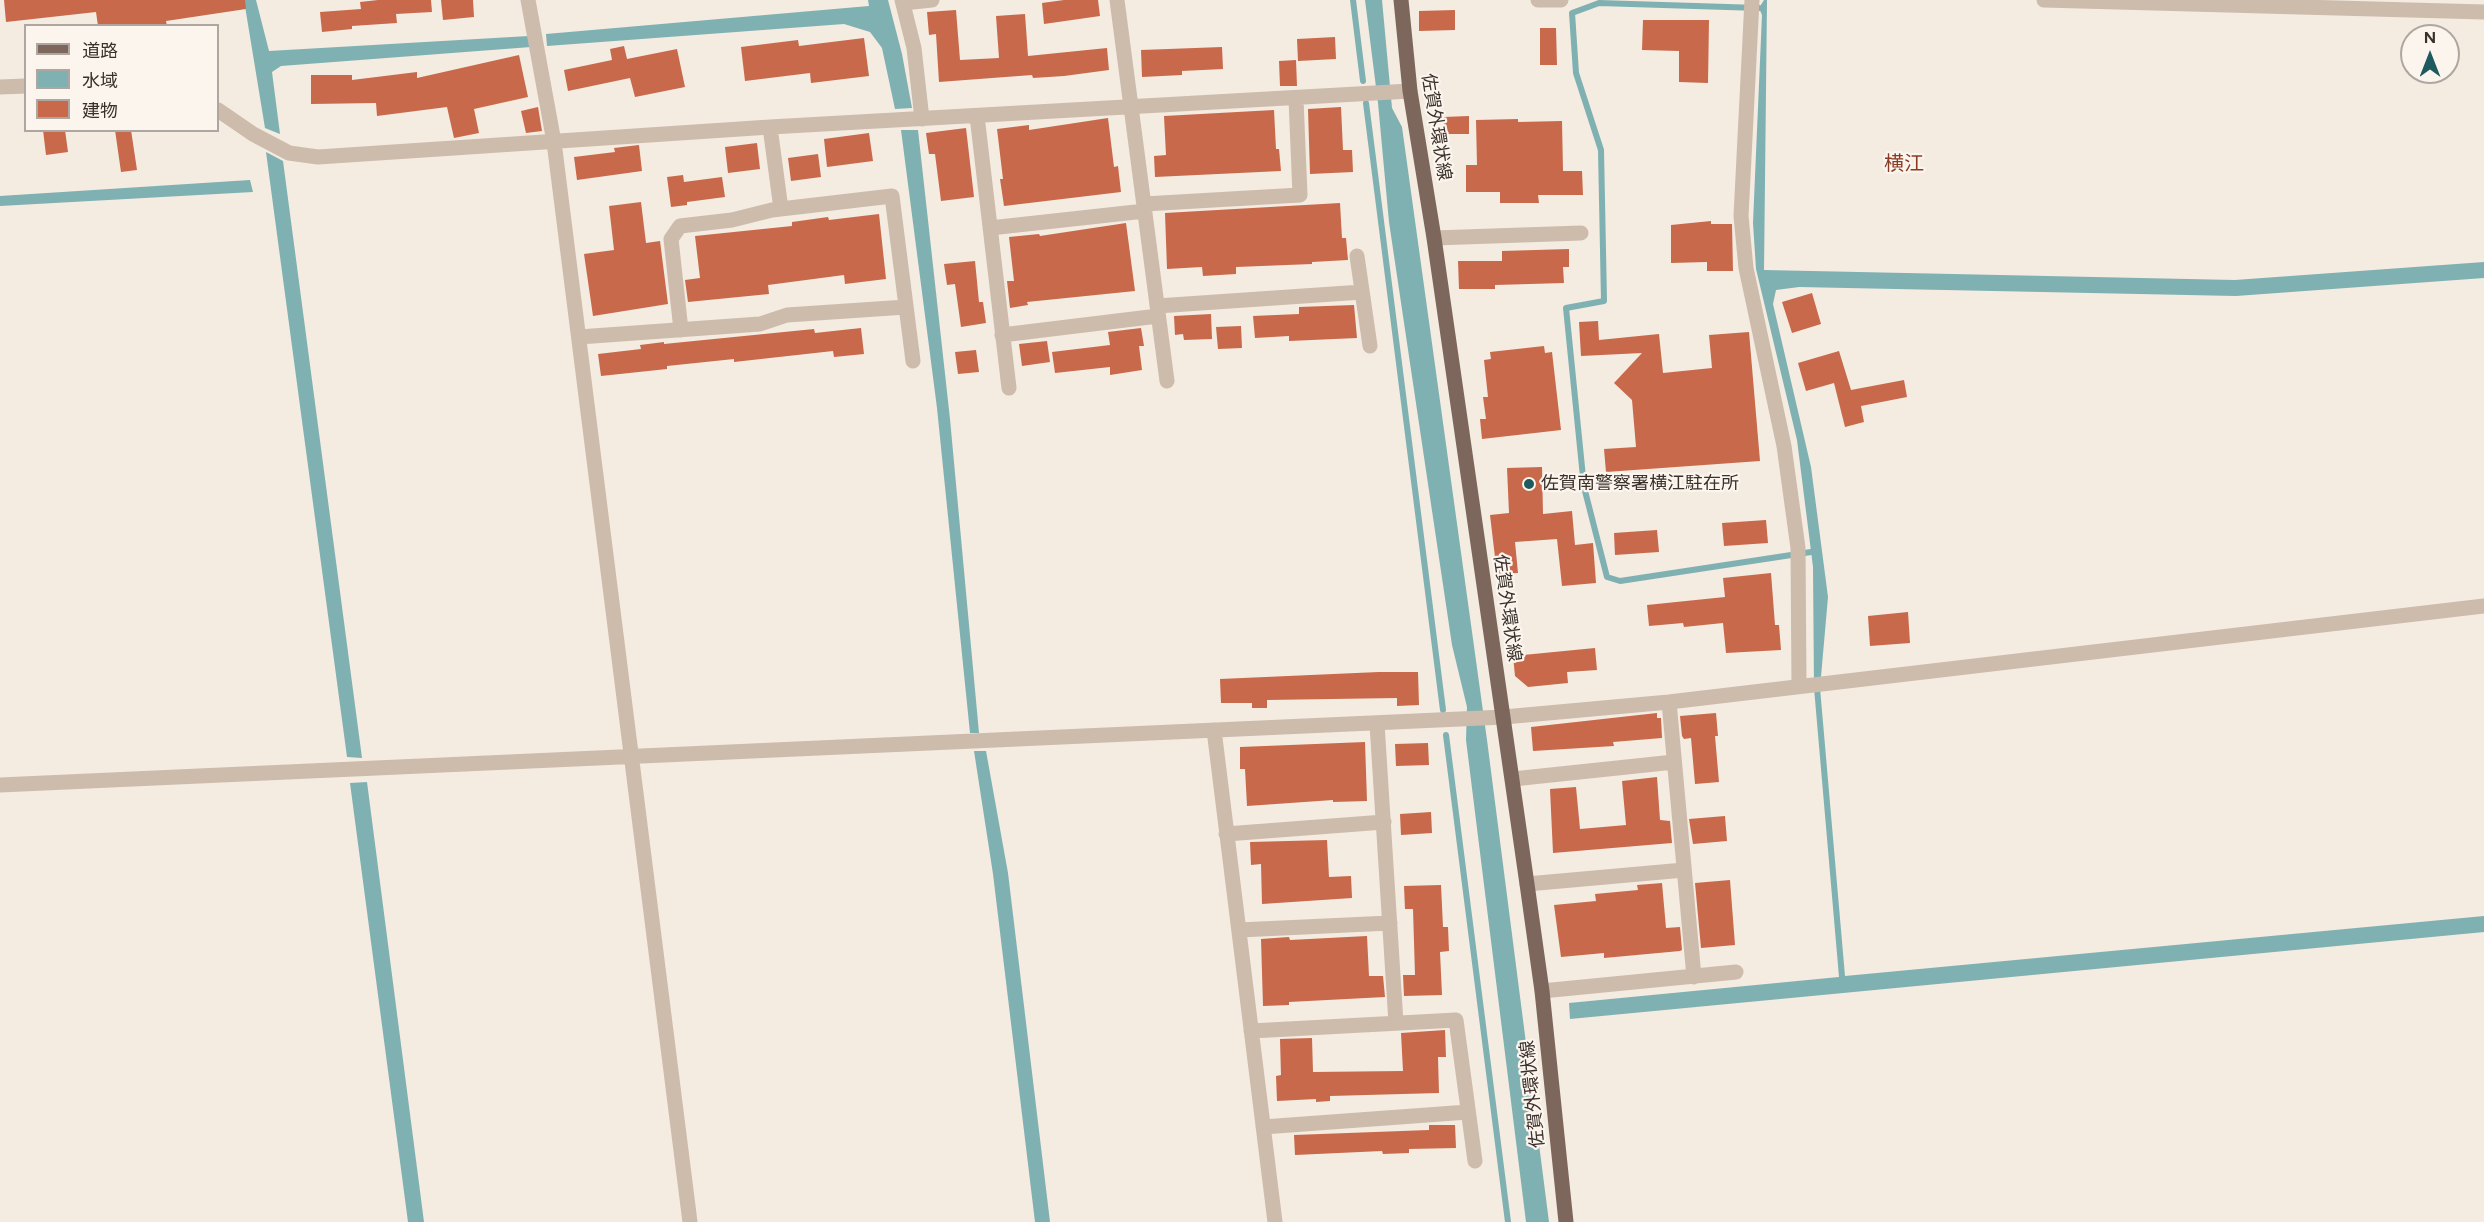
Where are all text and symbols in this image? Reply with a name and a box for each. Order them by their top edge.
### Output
legend [24,24,219,132]
north arrow [2400,24,2460,84]
text: N [2424,28,2436,47]
text: 道路 [82,40,118,62]
text: 水域 [82,70,118,92]
street label: 佐賀外環状線 [1417,72,1455,182]
text: 建物 [82,100,118,122]
district label: 横江 [1884,152,1924,176]
place label: 佐賀南警察署横江駐在所 [1541,473,1739,495]
marker: 佐賀南警察署横江駐在所 [1522,477,1536,491]
street label: 佐賀外環状線 [1489,553,1525,663]
street label: 佐賀外環状線 [1517,1039,1549,1149]

